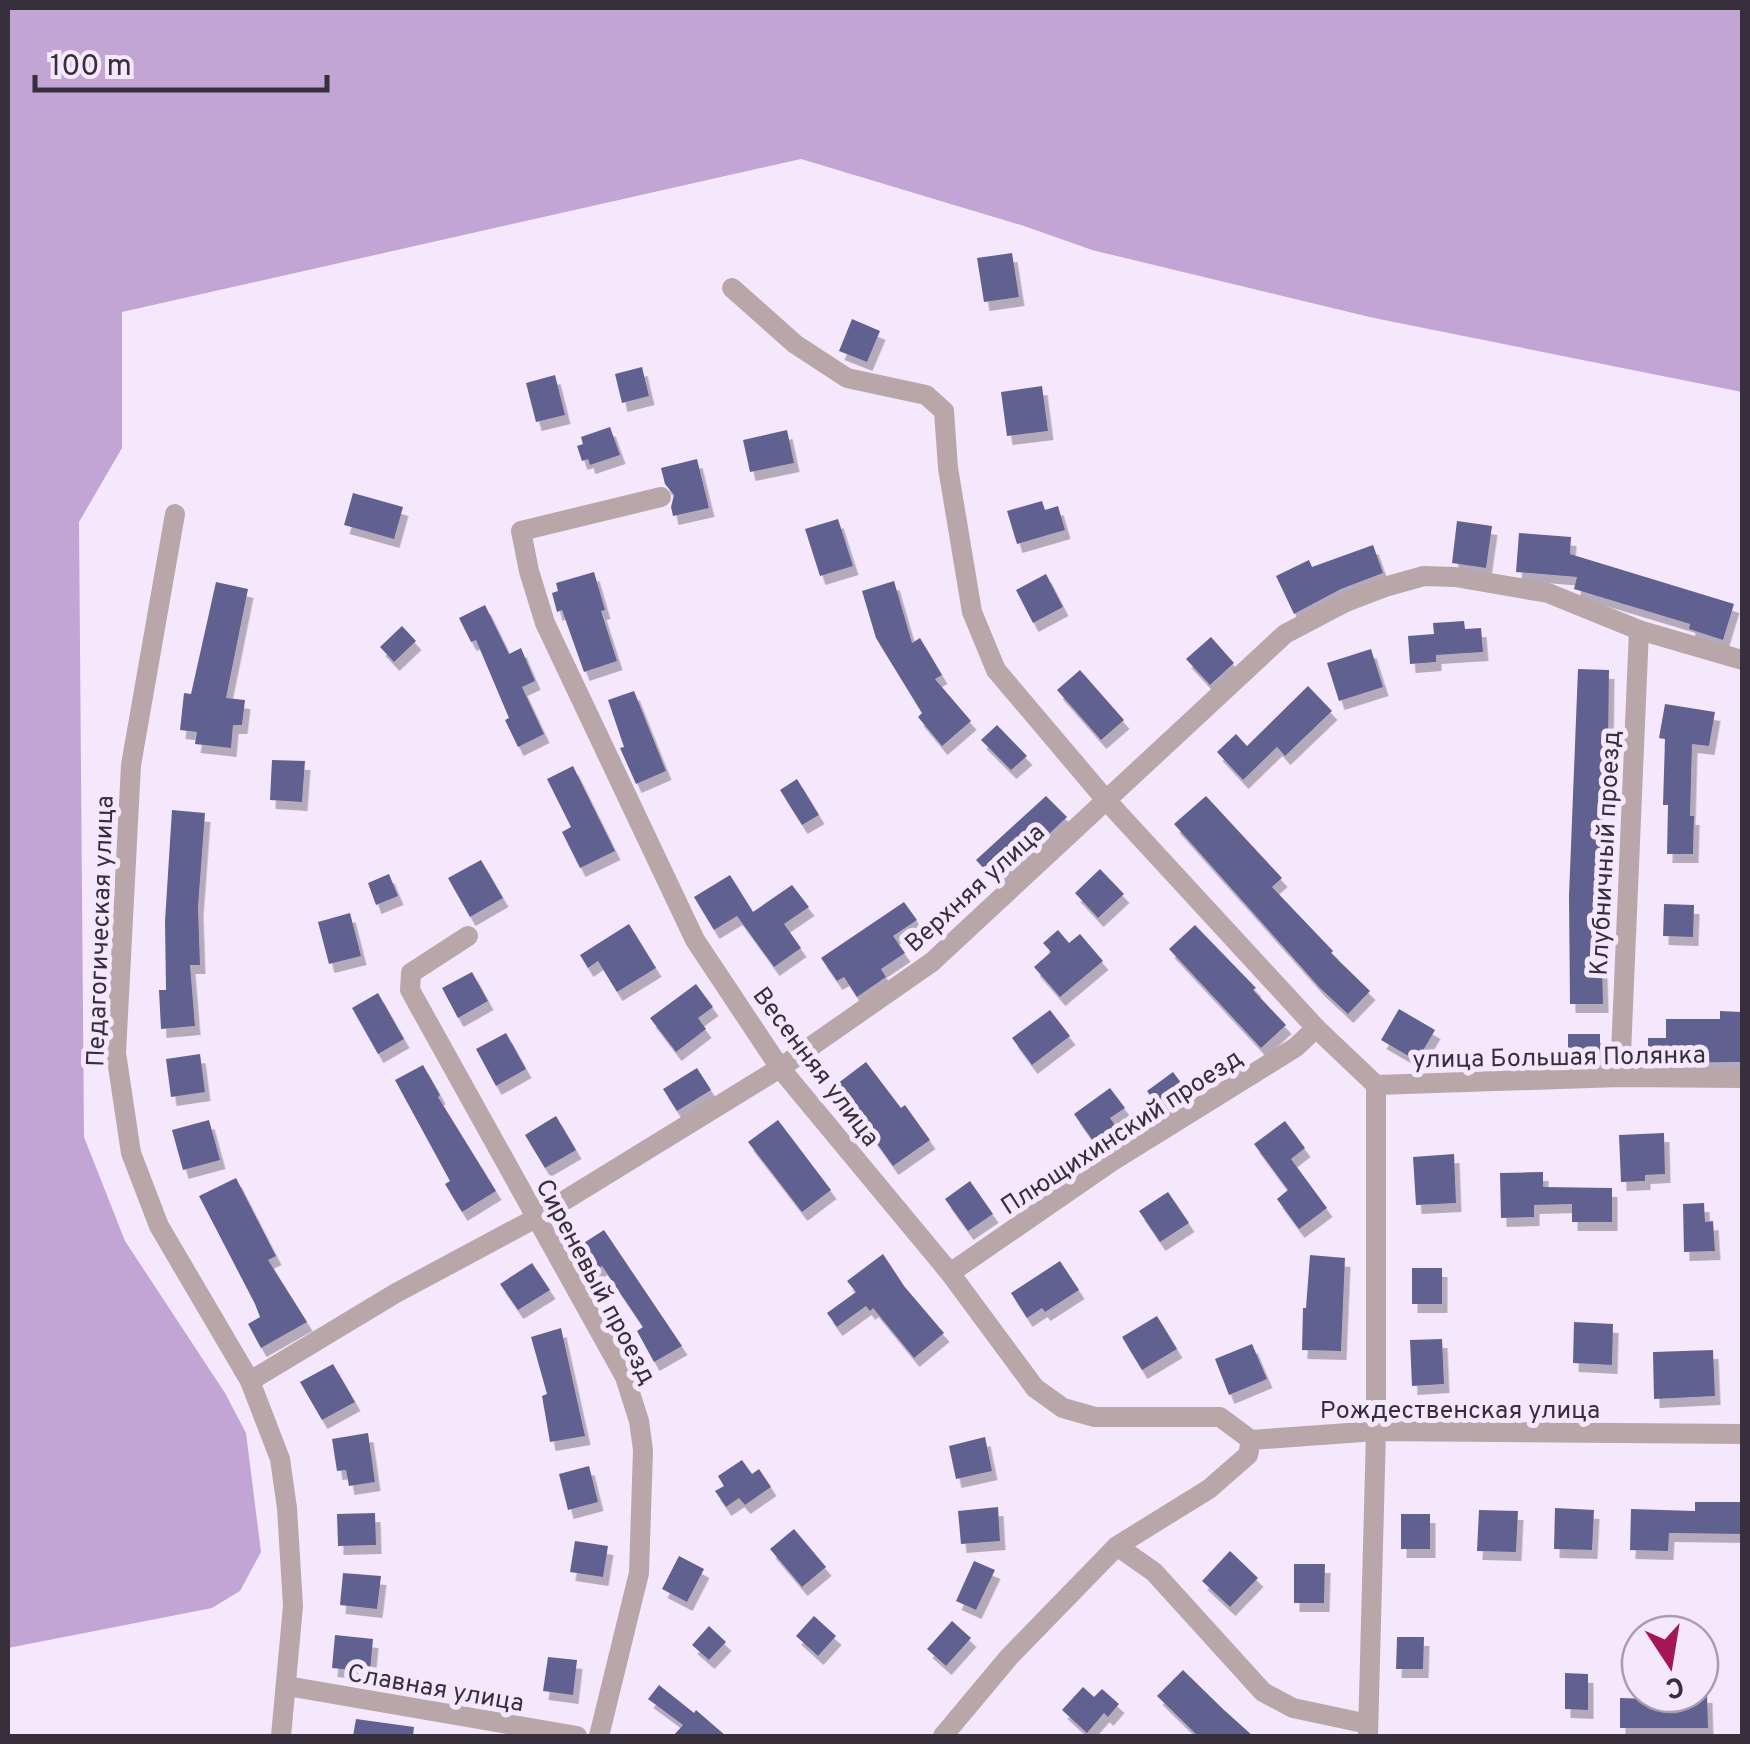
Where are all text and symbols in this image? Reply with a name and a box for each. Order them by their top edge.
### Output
scale bar [35,30,328,92]
text: 100 m [50,49,132,86]
street label: Клубничный проезд [1585,730,1629,977]
street label: Педагогическая улица [81,795,123,1067]
street label: Верхняя улица [899,818,1053,961]
street label: Весенняя улица [744,982,885,1154]
street label: улица Большая Полянка [1412,1040,1706,1078]
street label: Плющихинский проезд [996,1043,1249,1224]
street label: Сиреневый проезд [527,1174,662,1391]
street label: Рождественская улица [1320,1396,1600,1428]
north arrow [1620,1614,1720,1714]
street label: Славная улица [345,1659,526,1721]
text: С [1662,1666,1687,1705]

